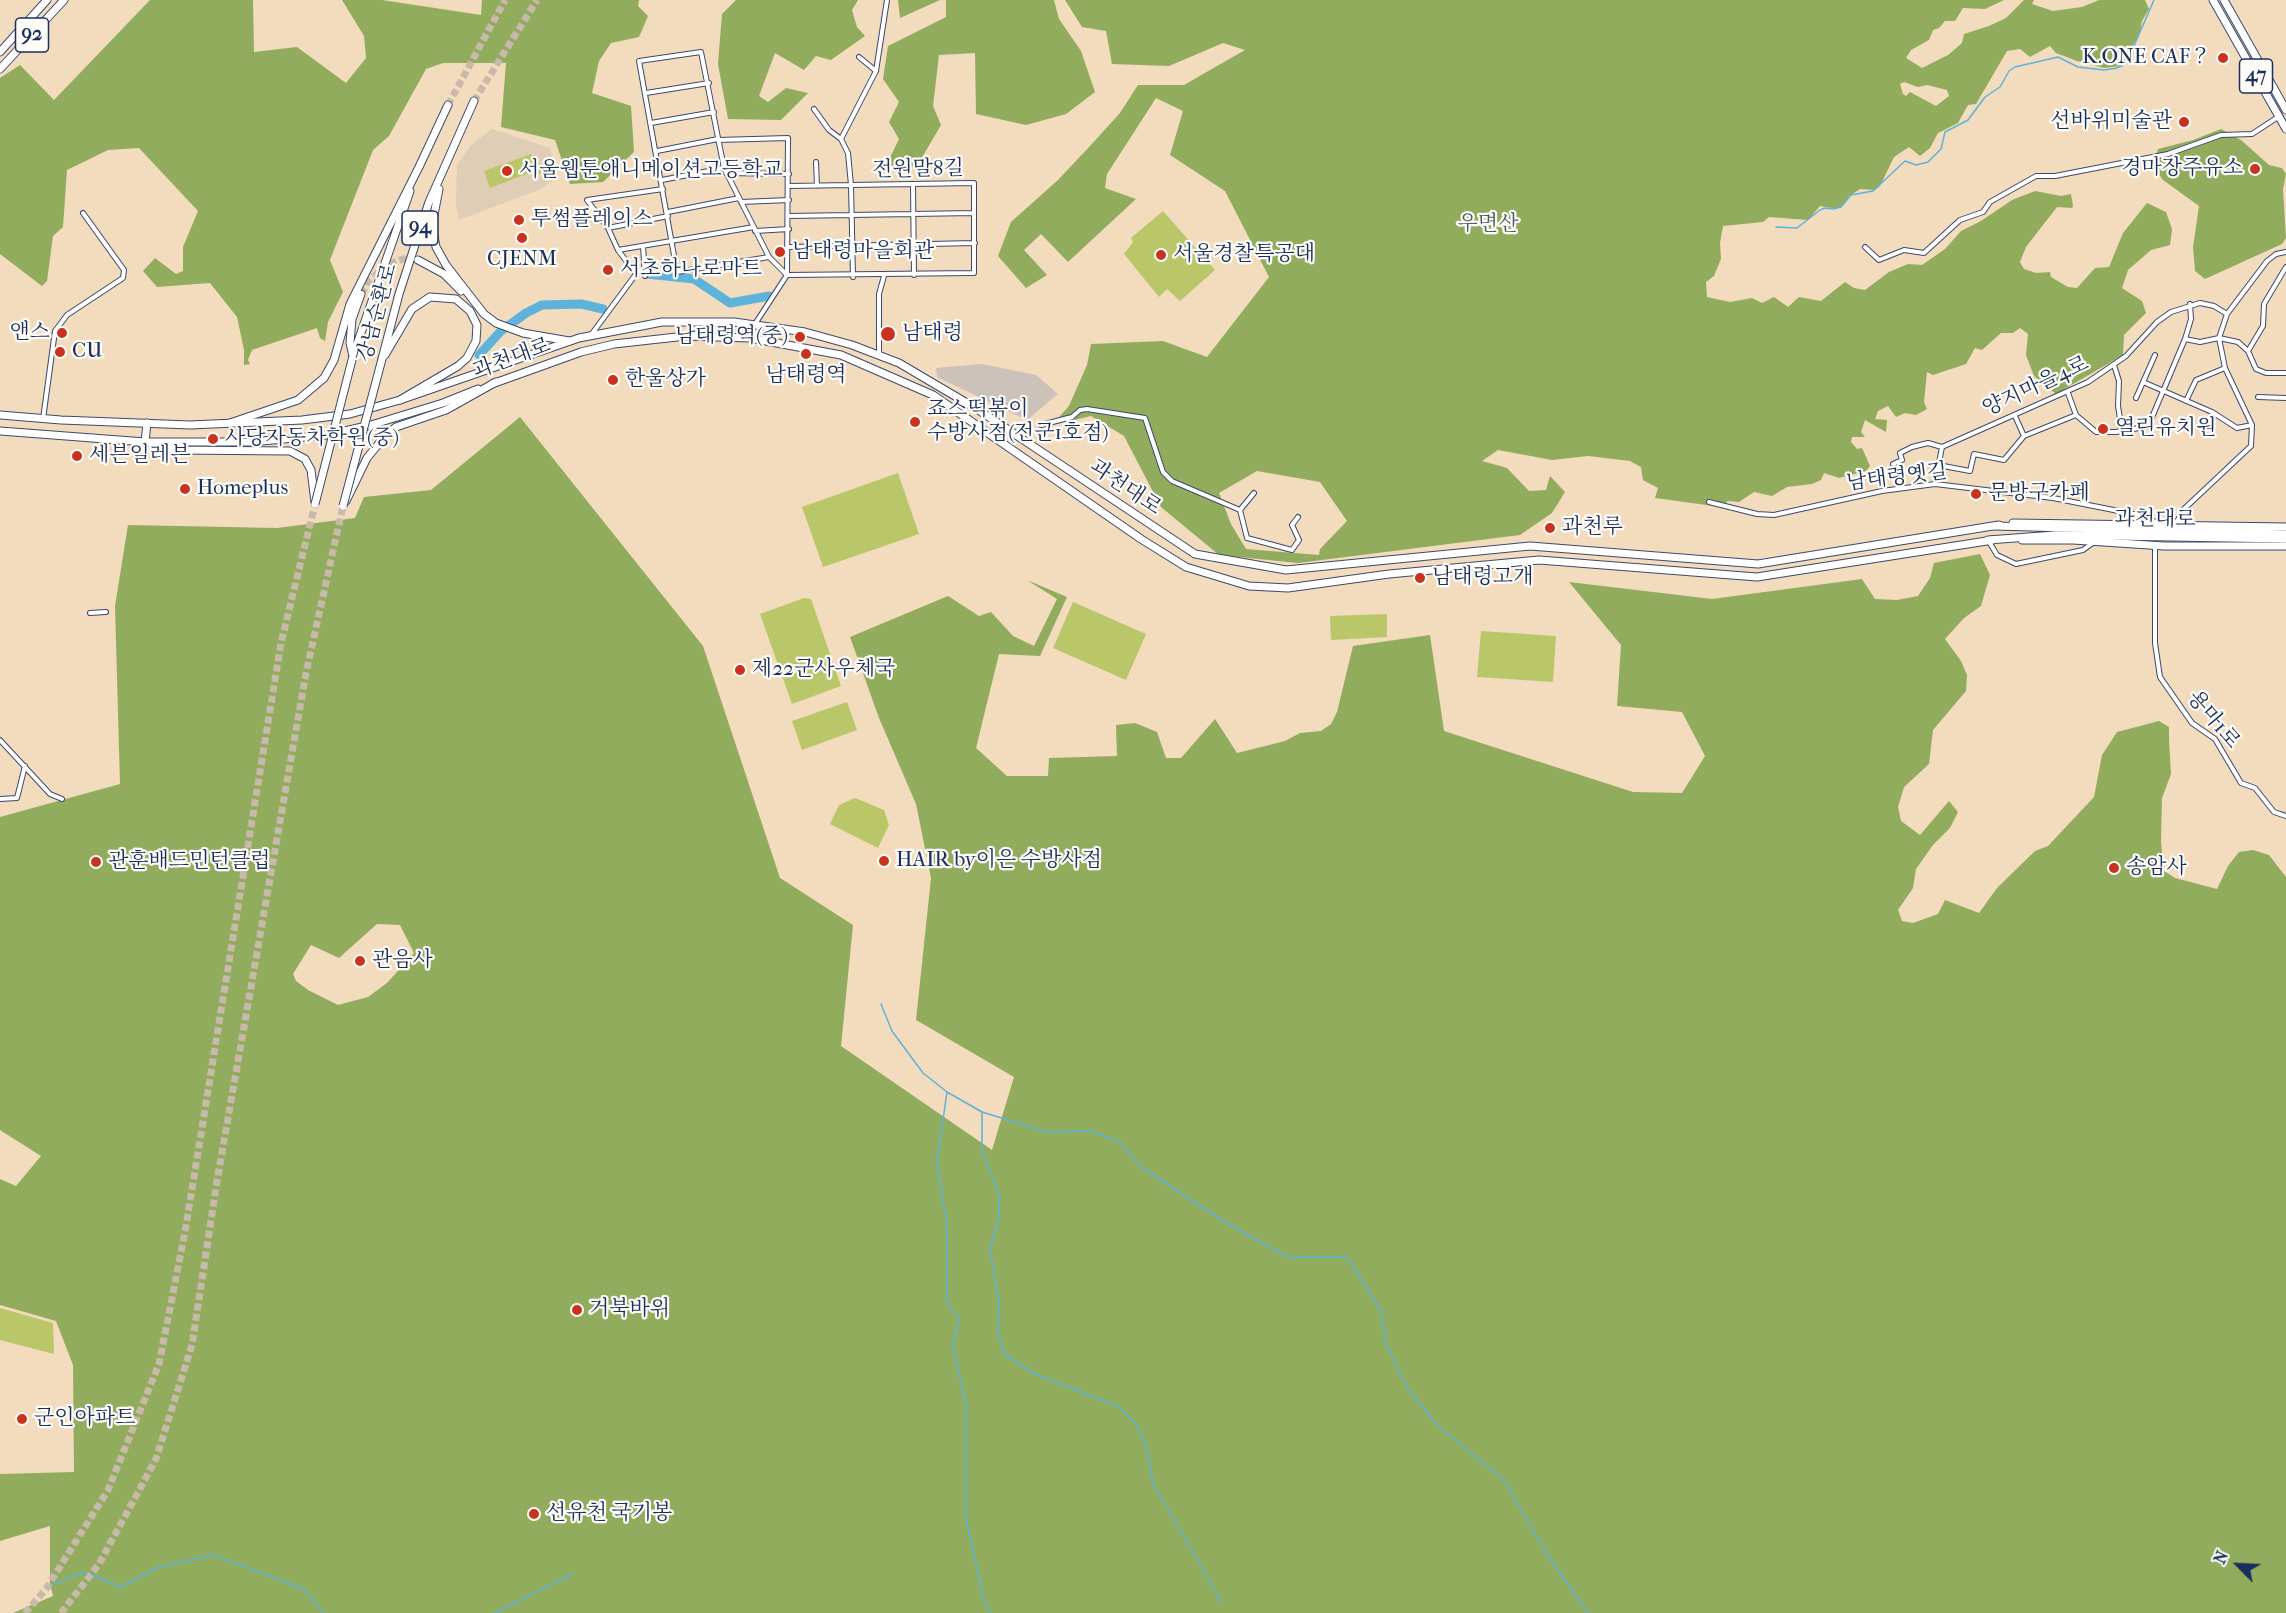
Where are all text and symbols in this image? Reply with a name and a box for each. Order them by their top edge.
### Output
road number: 92 [15,18,48,52]
place label: K.ONE CAF？ [2082,45,2211,71]
marker: K.ONE CAF？ [2216,51,2230,65]
road number: 47 [2240,59,2272,93]
place label: 선바위미술관 [2050,109,2172,135]
marker: 선바위미술관 [2177,115,2191,129]
place label: 경마장주유소 [2121,156,2243,182]
street label: 전원말8길 [872,157,964,183]
place label: 서울웹툰애니메이션고등학교 [519,158,783,184]
marker: 경마장주유소 [2248,162,2262,176]
marker: 서울웹툰애니메이션고등학교 [500,164,514,178]
place label: 투썸플레이스 [531,207,653,233]
road number: 94 [402,211,438,245]
park label: 우면산 [1458,212,1518,238]
marker: 투썸플레이스 [512,213,526,227]
marker: CJENM [515,231,529,245]
place label: 남태령마을회관 [792,239,934,265]
place label: 서울경찰특공대 [1173,242,1315,268]
marker: 남태령마을회관 [773,245,787,259]
place label: CJENM [487,247,557,273]
marker: 서울경찰특공대 [1154,248,1168,262]
place label: 서초하나로마트 [620,257,762,283]
street label: 강남순환로 [353,261,403,365]
marker: 서초하나로마트 [601,263,615,277]
place label: 앤스 [9,320,50,346]
place label: 남태령 [902,321,963,347]
place label: 남태령역(중) [675,324,788,350]
marker: 남태령 [879,325,897,343]
marker: 앤스 [55,326,69,340]
marker: 남태령역(중) [793,330,807,344]
street label: 과천대로 [470,333,554,385]
place label: CU [72,339,102,365]
marker: CU [53,345,67,359]
marker: 남태령역 [799,347,813,361]
street label: 양지마을4로 [1979,352,2093,422]
place label: 남태령역 [765,363,847,389]
place label: 한울상가 [625,367,706,393]
marker: 한울상가 [606,373,620,387]
place label: 죠스떡볶이 수방사점(전군1호점) [927,397,1108,447]
marker: 죠스떡볶이 수방사점(전군1호점) [908,415,922,429]
place label: 열린유치원 [2115,416,2216,442]
marker: 열린유치원 [2096,422,2110,436]
place label: 사당자동차학원(중) [225,426,399,452]
marker: 사당자동차학원(중) [206,432,220,446]
place label: 세븐일레븐 [89,443,190,469]
marker: 세븐일레븐 [70,449,84,463]
street label: 과천대로 [1084,455,1166,521]
street label: 남태령옛길 [1845,459,1949,497]
place label: Homeplus [197,476,288,502]
place label: 문방구카페 [1988,481,2089,507]
marker: Homeplus [178,482,192,496]
marker: 문방구카페 [1969,487,1983,501]
street label: 과천대로 [2114,507,2196,533]
place label: 과천루 [1562,515,1623,541]
marker: 과천루 [1543,521,1557,535]
place label: 남태령고개 [1432,565,1533,591]
marker: 남태령고개 [1413,571,1427,585]
place label: 제22군사우체국 [752,657,895,683]
marker: 제22군사우체국 [733,663,747,677]
street label: 용마1로 [2181,686,2245,754]
place label: HAIR by이은 수방사점 [896,848,1102,874]
place label: 관훈배드민턴클럽 [108,849,270,875]
marker: HAIR by이은 수방사점 [877,854,891,868]
marker: 관훈배드민턴클럽 [89,855,103,869]
place label: 송암사 [2126,855,2187,881]
marker: 송암사 [2107,861,2121,875]
place label: 관음사 [372,948,433,974]
marker: 관음사 [353,954,367,968]
place label: 거북바위 [589,1297,670,1323]
marker: 거북바위 [570,1303,584,1317]
place label: 군인아파트 [34,1406,135,1432]
marker: 군인아파트 [15,1412,29,1426]
place label: 선유천 국기봉 [546,1501,672,1527]
marker: 선유천 국기봉 [527,1507,541,1521]
north arrow [2208,1535,2268,1595]
text: N [2210,1548,2232,1567]

